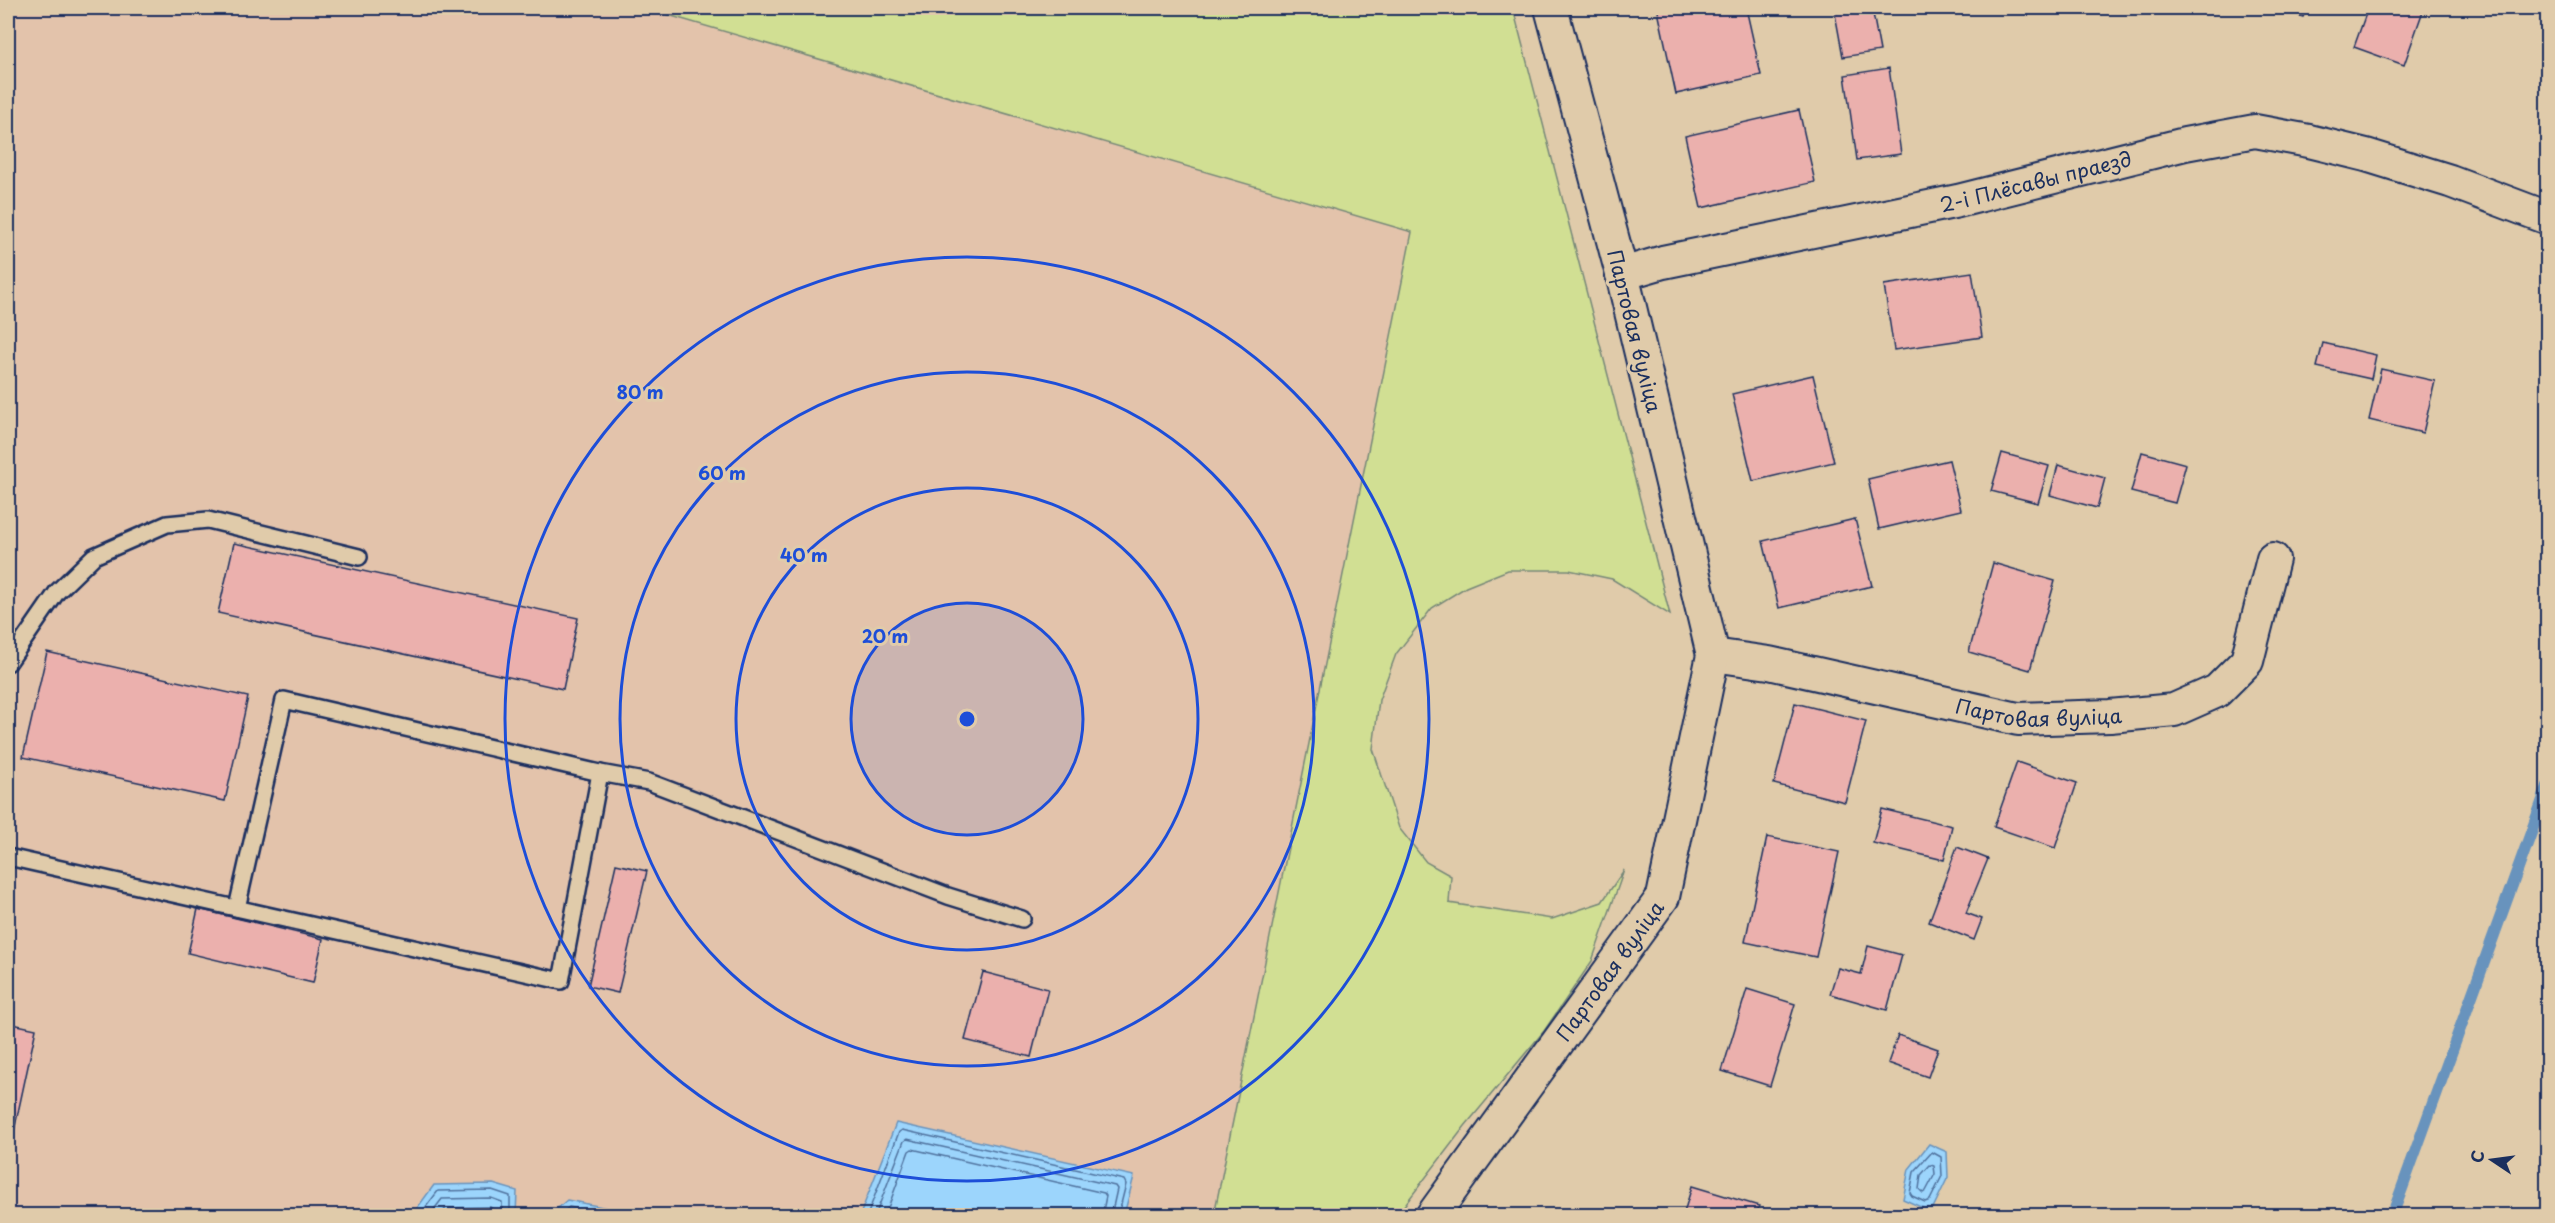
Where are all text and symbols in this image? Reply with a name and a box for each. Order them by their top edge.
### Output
street label: 2-і Плёсавы праезд [1937,143,2135,219]
street label: Партовая вуліца [1600,246,1670,417]
text: 80 m [616,378,664,405]
text: 60 m [698,459,746,486]
text: 40 m [780,541,828,568]
text: 20 m [862,622,908,649]
street label: Партовая вуліца [1953,690,2124,734]
centre of rings [957,709,977,729]
street label: Партовая вуліца [1548,893,1671,1047]
north arrow [2462,1130,2522,1190]
text: С [2463,1148,2489,1165]

